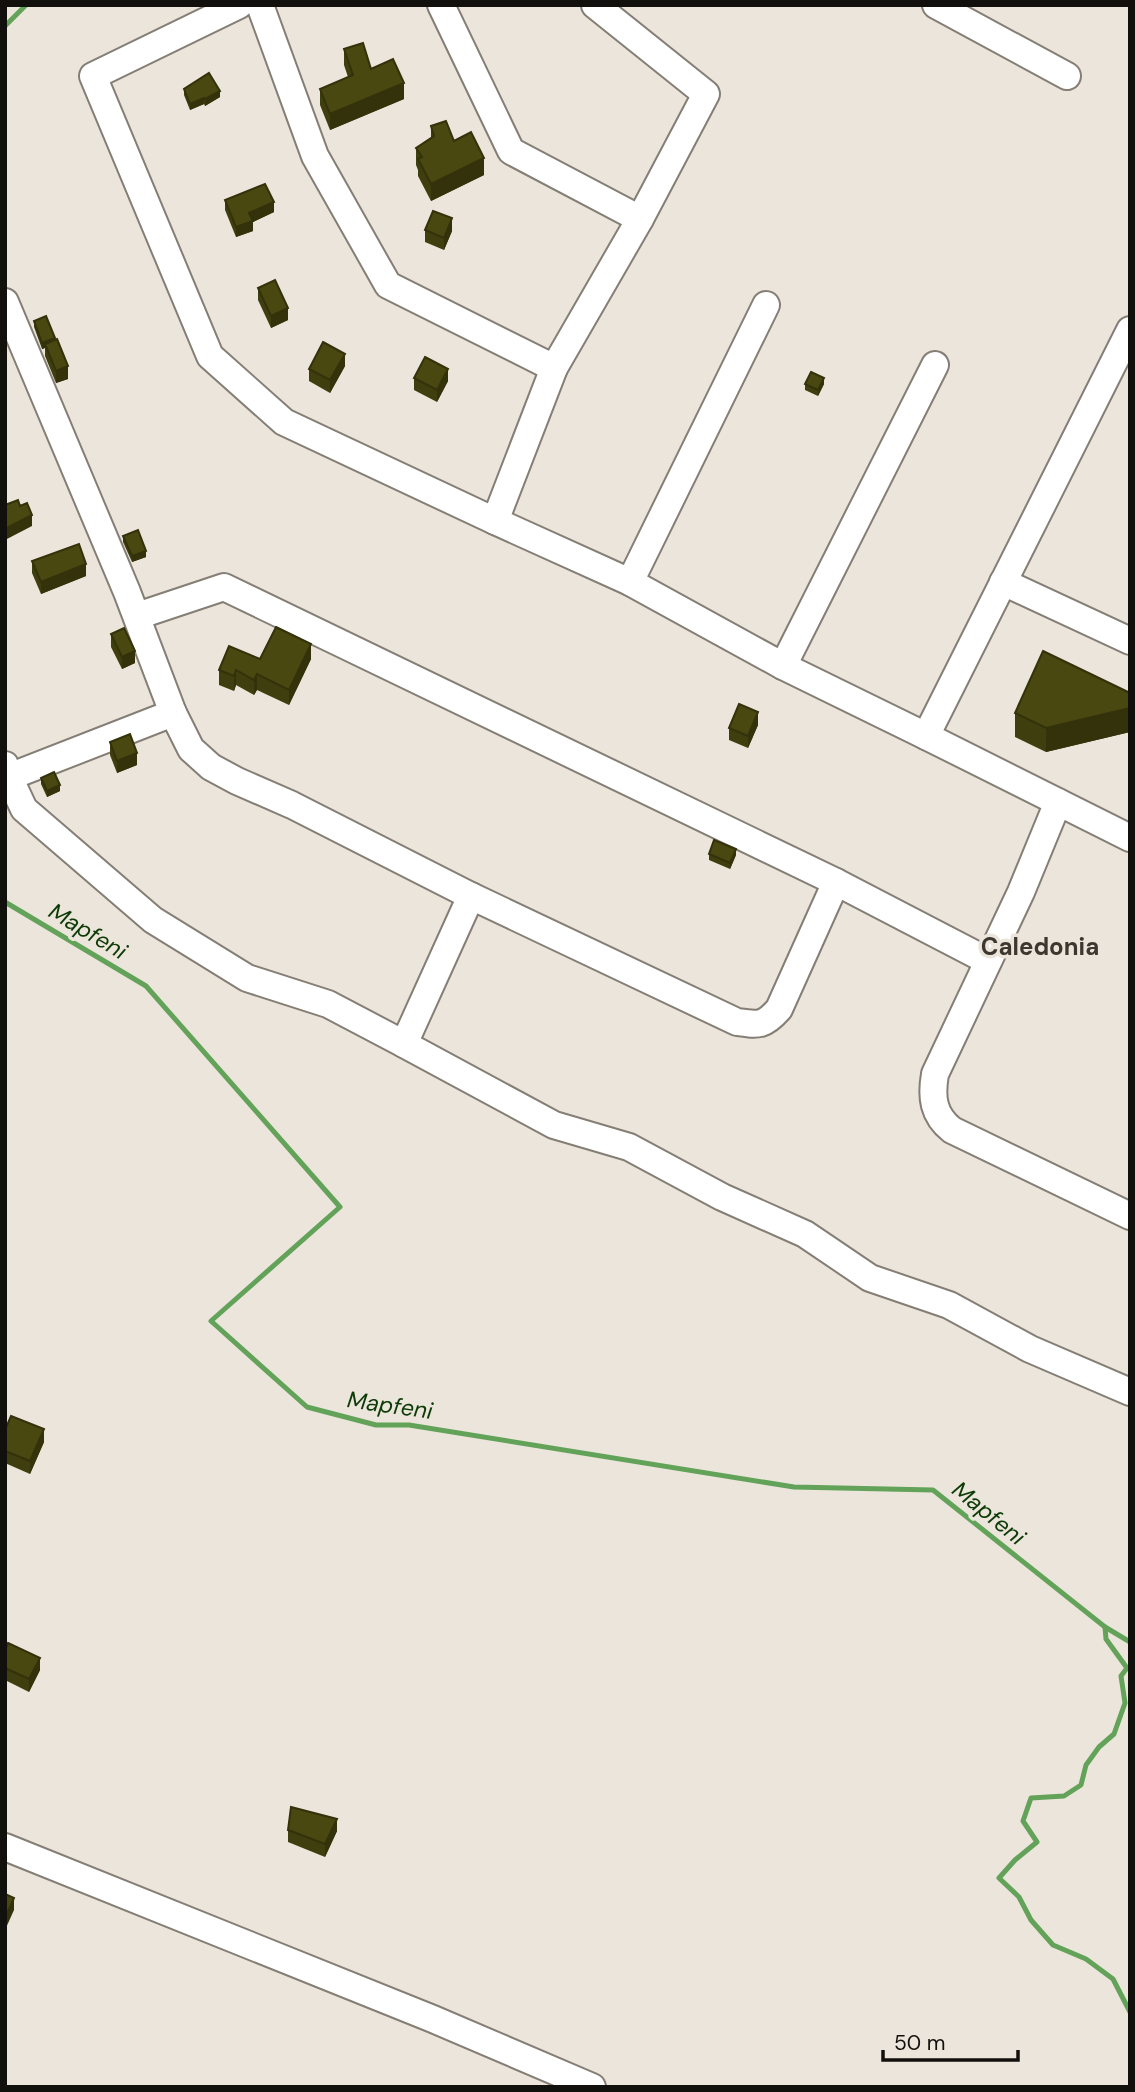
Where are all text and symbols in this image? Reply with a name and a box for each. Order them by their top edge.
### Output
water label: Mapfeni [43,896,133,966]
district label: Caledonia [981,931,1099,962]
water label: Mapfeni [345,1384,435,1426]
water label: Mapfeni [946,1474,1032,1552]
scale bar [883,2018,1018,2062]
text: 50 m [894,2029,945,2057]

